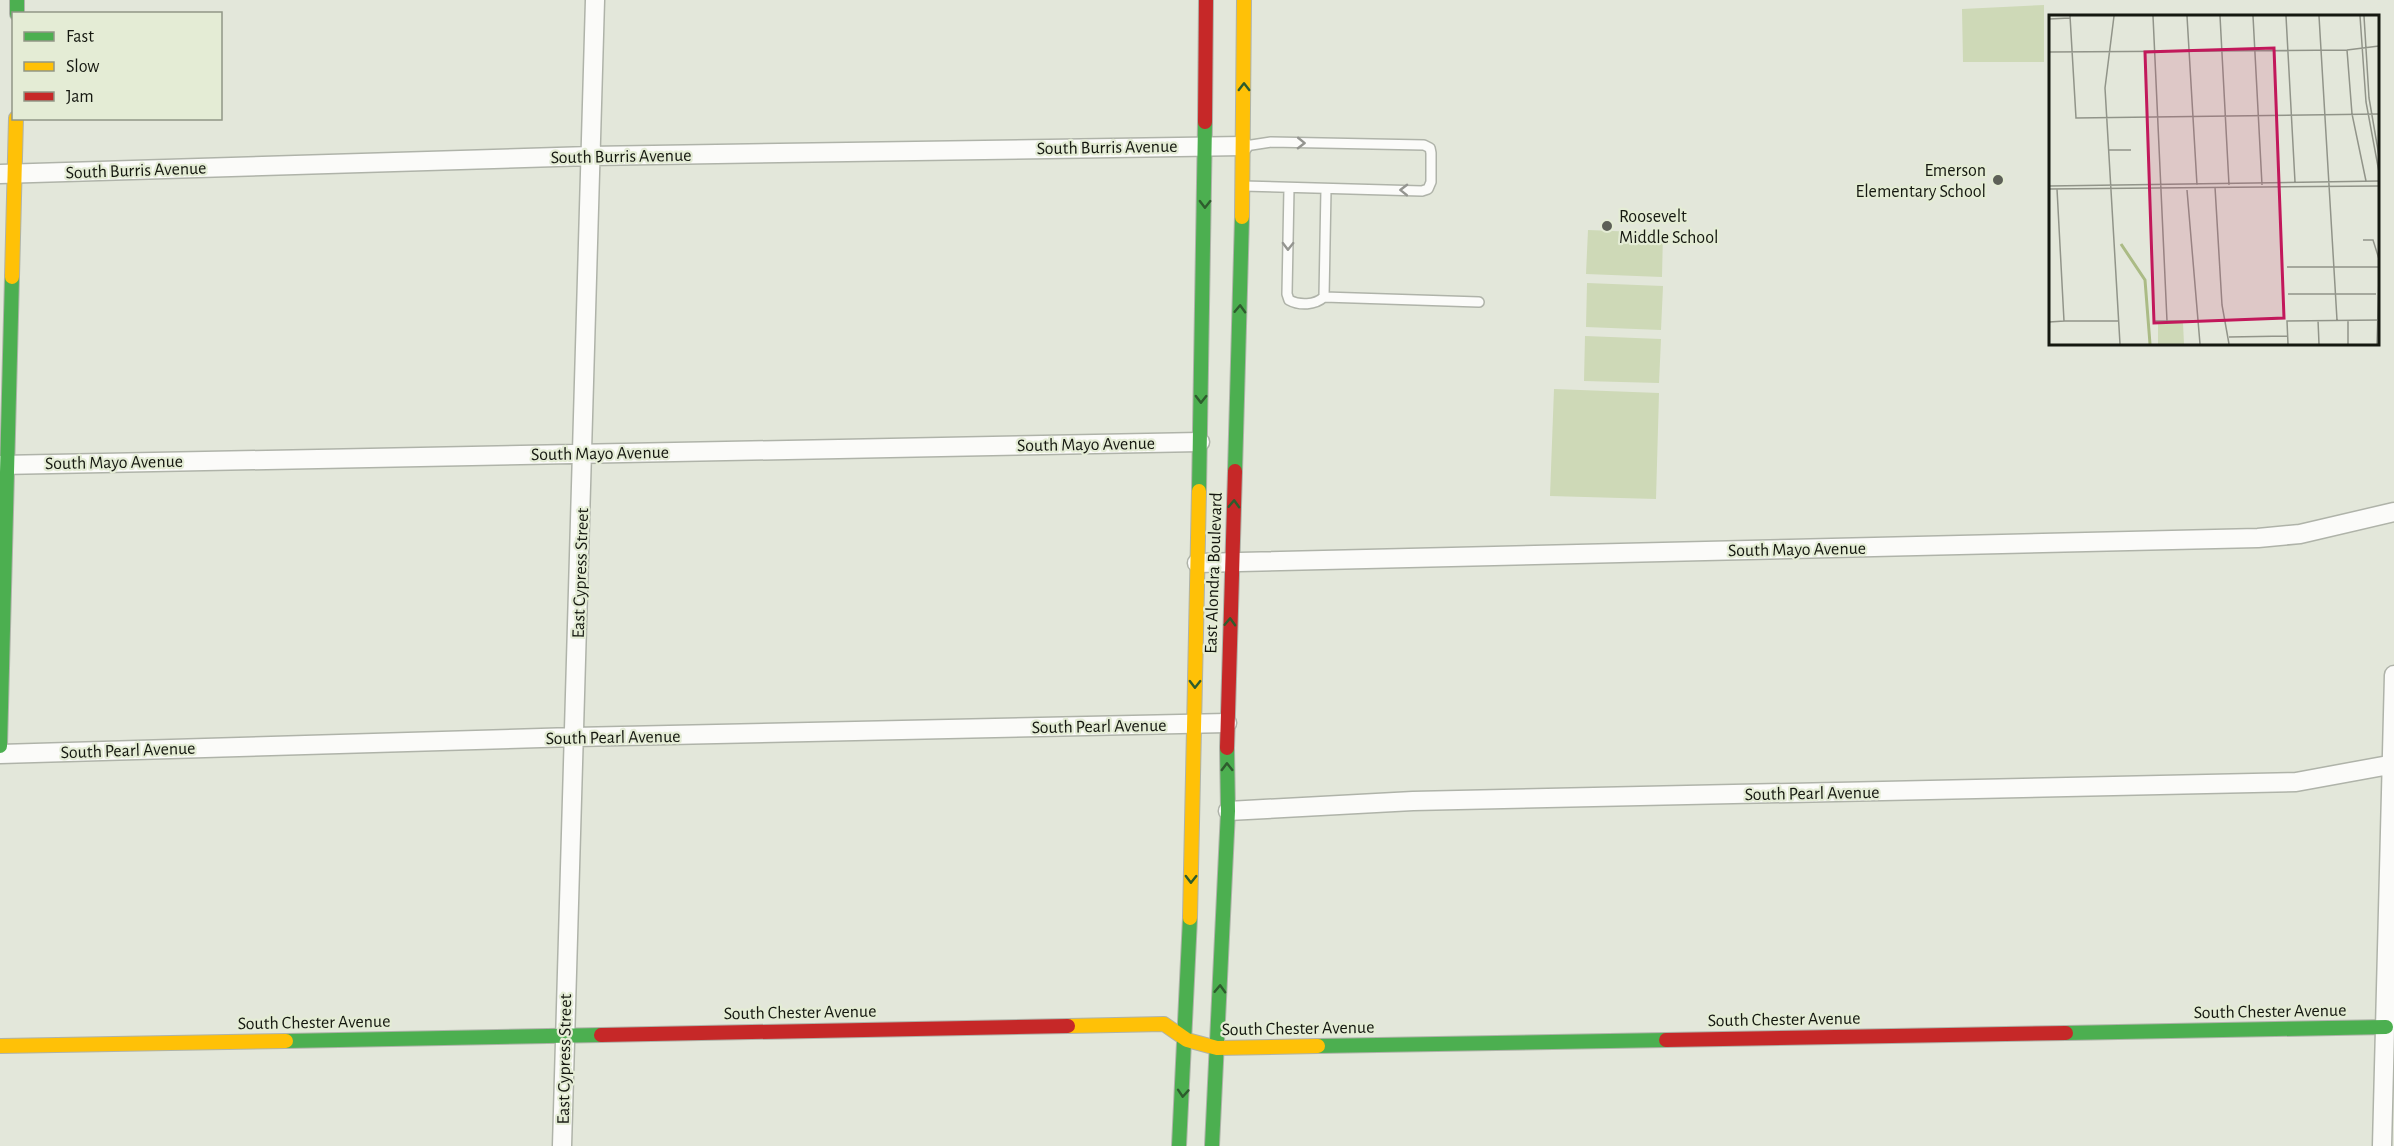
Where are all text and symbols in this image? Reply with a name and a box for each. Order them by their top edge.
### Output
legend [12,12,222,120]
inset map [2049,15,2379,345]
text: Fast [66,28,94,46]
text: Slow [66,58,99,76]
one-way arrow [1238,83,1250,92]
text: Jam [66,88,94,106]
one-way arrow [1297,137,1306,149]
street label: South Burris Avenue [1036,138,1178,158]
street label: South Burris Avenue [550,147,692,167]
street label: South Burris Avenue [65,160,207,182]
place label: Emerson Elementary School [1856,162,1986,201]
marker: Emerson Elementary School [1991,173,2005,187]
one-way arrow [1400,184,1409,197]
one-way arrow [1199,199,1211,208]
place label: Roosevelt Middle School [1619,208,1718,247]
marker: Roosevelt Middle School [1600,219,1614,233]
one-way arrow [1282,242,1294,251]
one-way arrow [1233,304,1246,313]
one-way arrow [1195,394,1207,403]
street label: South Mayo Avenue [1017,435,1155,455]
street label: South Mayo Avenue [531,444,669,464]
street label: South Mayo Avenue [45,453,183,473]
street label: East Alondra Boulevard [1202,492,1226,654]
one-way arrow [1227,499,1240,508]
street label: East Cypress Street [570,507,592,639]
street label: South Mayo Avenue [1728,540,1866,560]
one-way arrow [1224,618,1236,627]
one-way arrow [1189,680,1201,689]
street label: South Pearl Avenue [1031,717,1167,737]
street label: South Pearl Avenue [545,728,681,748]
street label: South Pearl Avenue [60,740,196,762]
one-way arrow [1221,762,1233,771]
street label: South Pearl Avenue [1744,784,1880,804]
one-way arrow [1185,875,1197,884]
one-way arrow [1213,985,1226,994]
street label: East Cypress Street [555,993,575,1124]
street label: South Chester Avenue [2193,1002,2347,1022]
street label: South Chester Avenue [723,1003,877,1023]
street label: South Chester Avenue [1707,1010,1861,1030]
street label: South Chester Avenue [237,1013,391,1033]
street label: South Chester Avenue [1221,1019,1375,1039]
one-way arrow [1177,1088,1190,1097]

